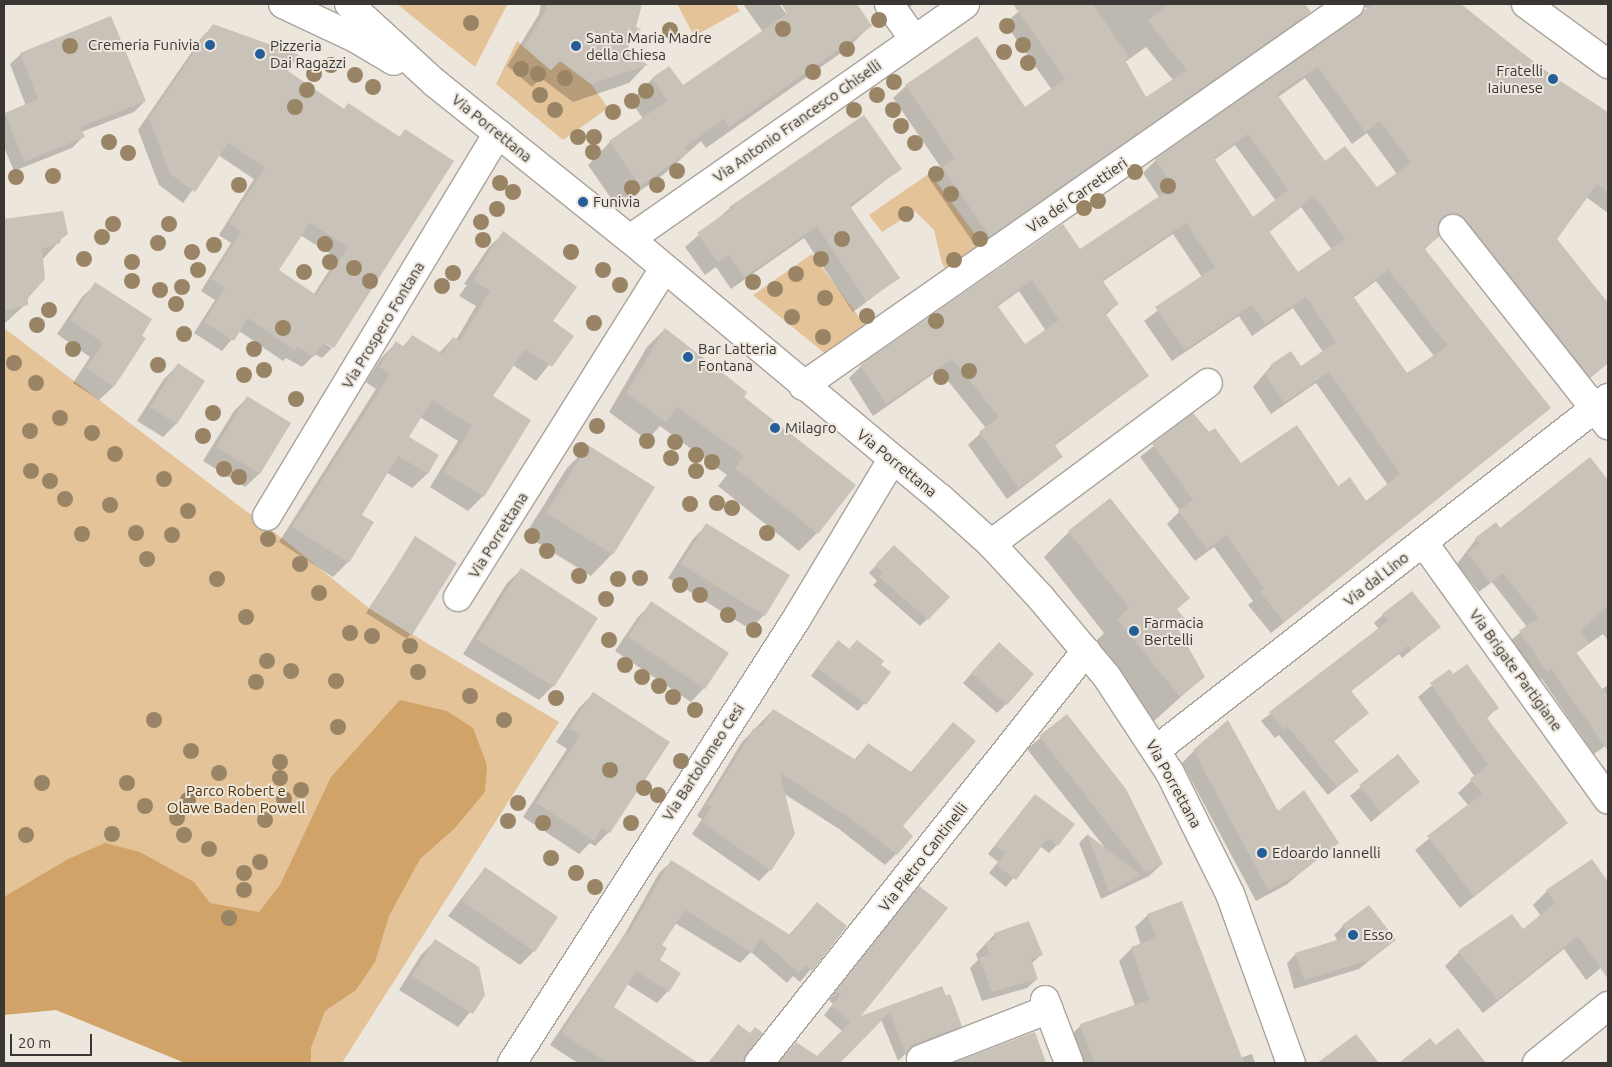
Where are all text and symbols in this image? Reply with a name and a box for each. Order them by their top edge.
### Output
place label: Santa Maria Madre della Chiesa [586,28,712,63]
place label: Cremeria Funivia [88,36,200,54]
place label: Pizzeria Dai Ragazzi [270,36,346,71]
marker: Cremeria Funivia [204,39,216,51]
marker: Santa Maria Madre della Chiesa [570,40,582,52]
marker: Pizzeria Dai Ragazzi [254,48,266,60]
street label: Via Antonio Francesco Ghiselli [709,56,885,186]
place label: Fratelli Iaiunese [1488,61,1543,96]
marker: Fratelli Iaiunese [1547,73,1559,85]
street label: Via Porrettana [448,90,536,166]
street label: Via dei Carrettieri [1023,154,1131,236]
place label: Funivia [593,193,640,211]
marker: Funivia [577,196,589,208]
street label: Via Prospero Fontana [338,258,428,392]
place label: Bar Latteria Fontana [698,339,777,374]
marker: Bar Latteria Fontana [682,351,694,363]
place label: Milagro [785,419,836,437]
marker: Milagro [769,422,781,434]
street label: Via Porrettana [853,425,941,501]
street label: Via Porrettana [464,489,532,581]
street label: Via dal Lino [1340,548,1412,610]
street label: Via Brigate Partigiane [1466,606,1566,734]
place label: Farmacia Bertelli [1144,613,1204,648]
marker: Farmacia Bertelli [1128,625,1140,637]
street label: Via Bartolomeo Cesi [658,700,748,824]
street label: Via Porrettana [1142,737,1206,831]
park label: Parco Robert e Olawe Baden Powell [167,781,305,816]
street label: Via Pietro Cantinelli [875,799,971,915]
place label: Edoardo Iannelli [1272,844,1381,862]
marker: Edoardo Iannelli [1256,847,1268,859]
place label: Esso [1363,926,1393,944]
marker: Esso [1347,929,1359,941]
scale bar [12,1024,95,1056]
text: 20 m [18,1034,51,1051]

